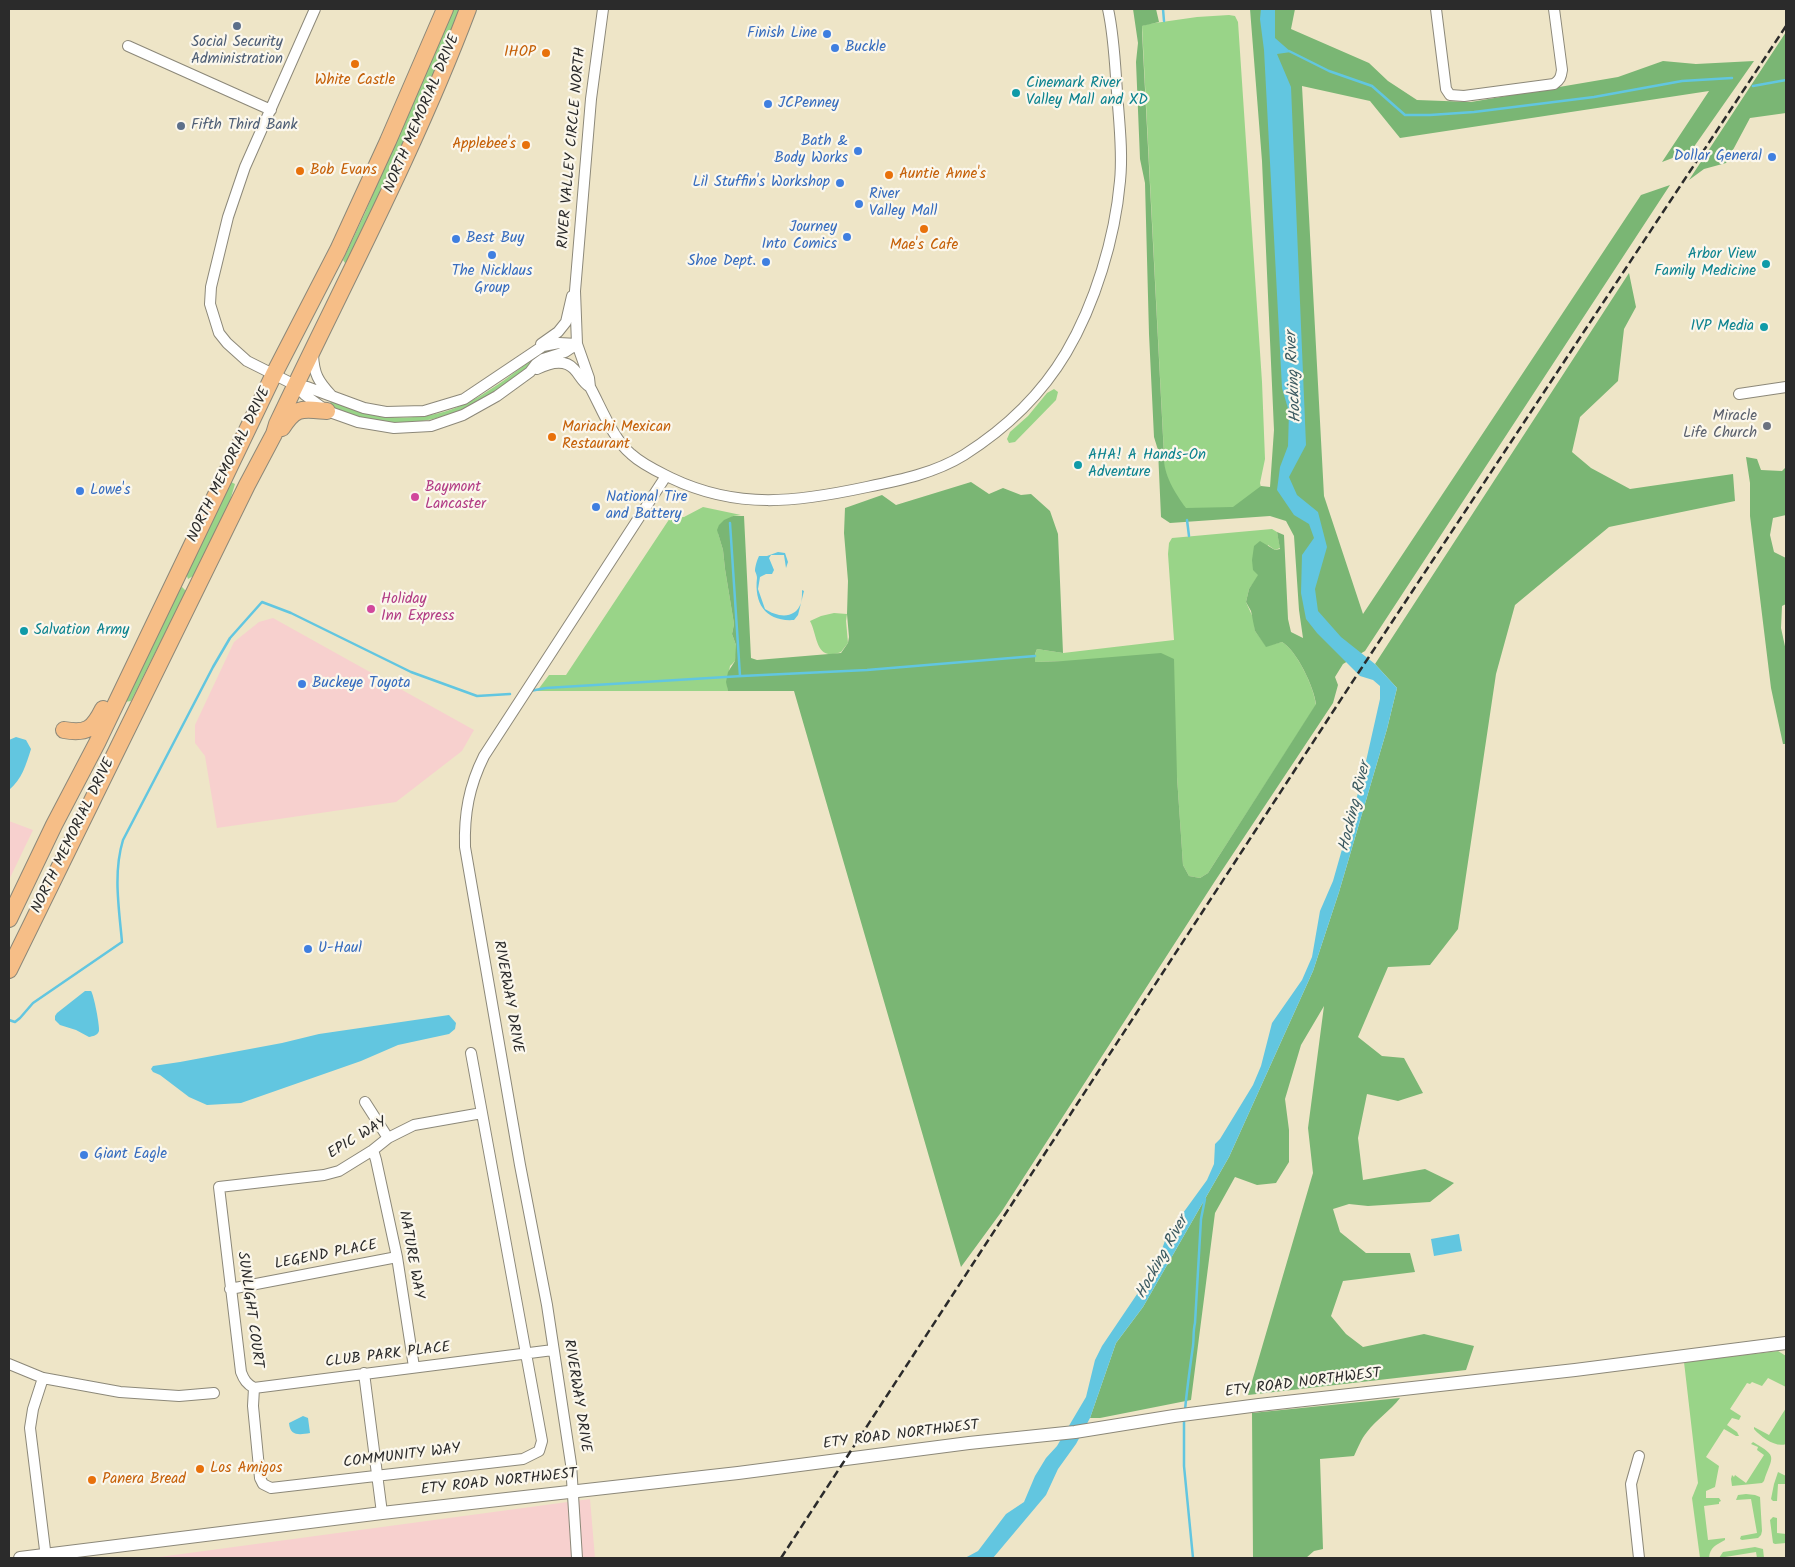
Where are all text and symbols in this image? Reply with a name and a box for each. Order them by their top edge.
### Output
marker: Social Security Administration [231,20,243,32]
place label: Finish Line [747,25,817,43]
marker: Finish Line [821,28,833,40]
street label: NORTH MEMORIAL DRIVE [381,32,465,196]
place label: Social Security Administration [191,34,283,69]
place label: Buckle [845,39,886,57]
marker: Buckle [829,42,841,54]
place label: IHOP [504,44,536,62]
street label: RIVER VALLEY CIRCLE NORTH [555,46,591,250]
marker: IHOP [540,47,552,59]
marker: White Castle [349,58,361,70]
place label: White Castle [315,72,395,90]
place label: Cinemark River Valley Mall and XD [1026,75,1148,110]
marker: Cinemark River Valley Mall and XD [1010,87,1022,99]
place label: JCPenney [778,95,839,113]
marker: JCPenney [762,98,774,110]
place label: Fifth Third Bank [191,117,298,135]
marker: Fifth Third Bank [175,120,187,132]
place label: Bath & Body Works [774,133,848,168]
place label: Applebee's [452,136,516,154]
marker: Applebee's [520,139,532,151]
marker: Bath & Body Works [852,145,864,157]
place label: Dollar General [1674,148,1762,166]
marker: Dollar General [1766,151,1778,163]
place label: Bob Evans [310,162,377,180]
marker: Bob Evans [294,165,306,177]
place label: Auntie Anne's [899,166,986,184]
marker: Auntie Anne's [883,169,895,181]
place label: Lil Stuffin's Workshop [693,174,830,192]
marker: Lil Stuffin's Workshop [834,177,846,189]
place label: River Valley Mall [869,186,937,221]
marker: River Valley Mall [853,198,865,210]
place label: Journey Into Comics [761,219,837,254]
marker: Mae's Cafe [918,223,930,235]
place label: Best Buy [466,230,524,248]
marker: Journey Into Comics [841,231,853,243]
marker: Best Buy [450,233,462,245]
place label: Mae's Cafe [890,237,958,255]
place label: Arbor View Family Medicine [1654,246,1756,281]
marker: The Nicklaus Group [486,249,498,261]
place label: Shoe Dept. [687,253,756,271]
marker: Shoe Dept. [760,256,772,268]
marker: Arbor View Family Medicine [1760,258,1772,270]
place label: The Nicklaus Group [452,263,532,298]
place label: IVP Media [1691,318,1754,336]
marker: IVP Media [1758,321,1770,333]
water label: Hocking River [1283,331,1307,423]
street label: NORTH MEMORIAL DRIVE [185,384,275,546]
place label: Miracle Life Church [1683,408,1757,443]
place label: Mariachi Mexican Restaurant [562,419,671,454]
marker: Miracle Life Church [1761,420,1773,432]
marker: Mariachi Mexican Restaurant [546,431,558,443]
place label: AHA! A Hands-On Adventure [1088,447,1206,482]
marker: AHA! A Hands-On Adventure [1072,459,1084,471]
place label: Baymont Lancaster [425,479,486,514]
place label: Lowe's [90,482,130,500]
marker: Lowe's [74,485,86,497]
place label: National Tire and Battery [606,489,687,524]
marker: Baymont Lancaster [409,491,421,503]
marker: National Tire and Battery [590,501,602,513]
place label: Holiday Inn Express [381,591,454,626]
marker: Holiday Inn Express [365,603,377,615]
place label: Salvation Army [34,622,129,640]
marker: Salvation Army [18,625,30,637]
place label: Buckeye Toyota [312,675,411,693]
marker: Buckeye Toyota [296,678,308,690]
street label: NORTH MEMORIAL DRIVE [29,755,119,917]
water label: Hocking River [1336,760,1376,854]
street label: RIVERWAY DRIVE [488,939,526,1055]
place label: U-Haul [318,940,362,958]
marker: U-Haul [302,943,314,955]
street label: EPIC WAY [325,1114,391,1164]
place label: Giant Eagle [94,1146,167,1164]
marker: Giant Eagle [78,1149,90,1161]
street label: NATURE WAY [393,1209,427,1301]
water label: Hocking River [1132,1213,1194,1303]
street label: LEGEND PLACE [273,1237,379,1275]
street label: SUNLIGHT COURT [232,1251,266,1369]
street label: RIVERWAY DRIVE [558,1338,594,1454]
street label: CLUB PARK PLACE [324,1339,452,1373]
street label: ETY ROAD NORTHWEST [1224,1366,1382,1402]
street label: ETY ROAD NORTHWEST [822,1418,980,1454]
street label: COMMUNITY WAY [342,1441,462,1473]
place label: Los Amigos [210,1460,282,1478]
marker: Los Amigos [194,1463,206,1475]
street label: ETY ROAD NORTHWEST [420,1466,578,1500]
place label: Panera Bread [102,1471,186,1489]
marker: Panera Bread [86,1474,98,1486]

